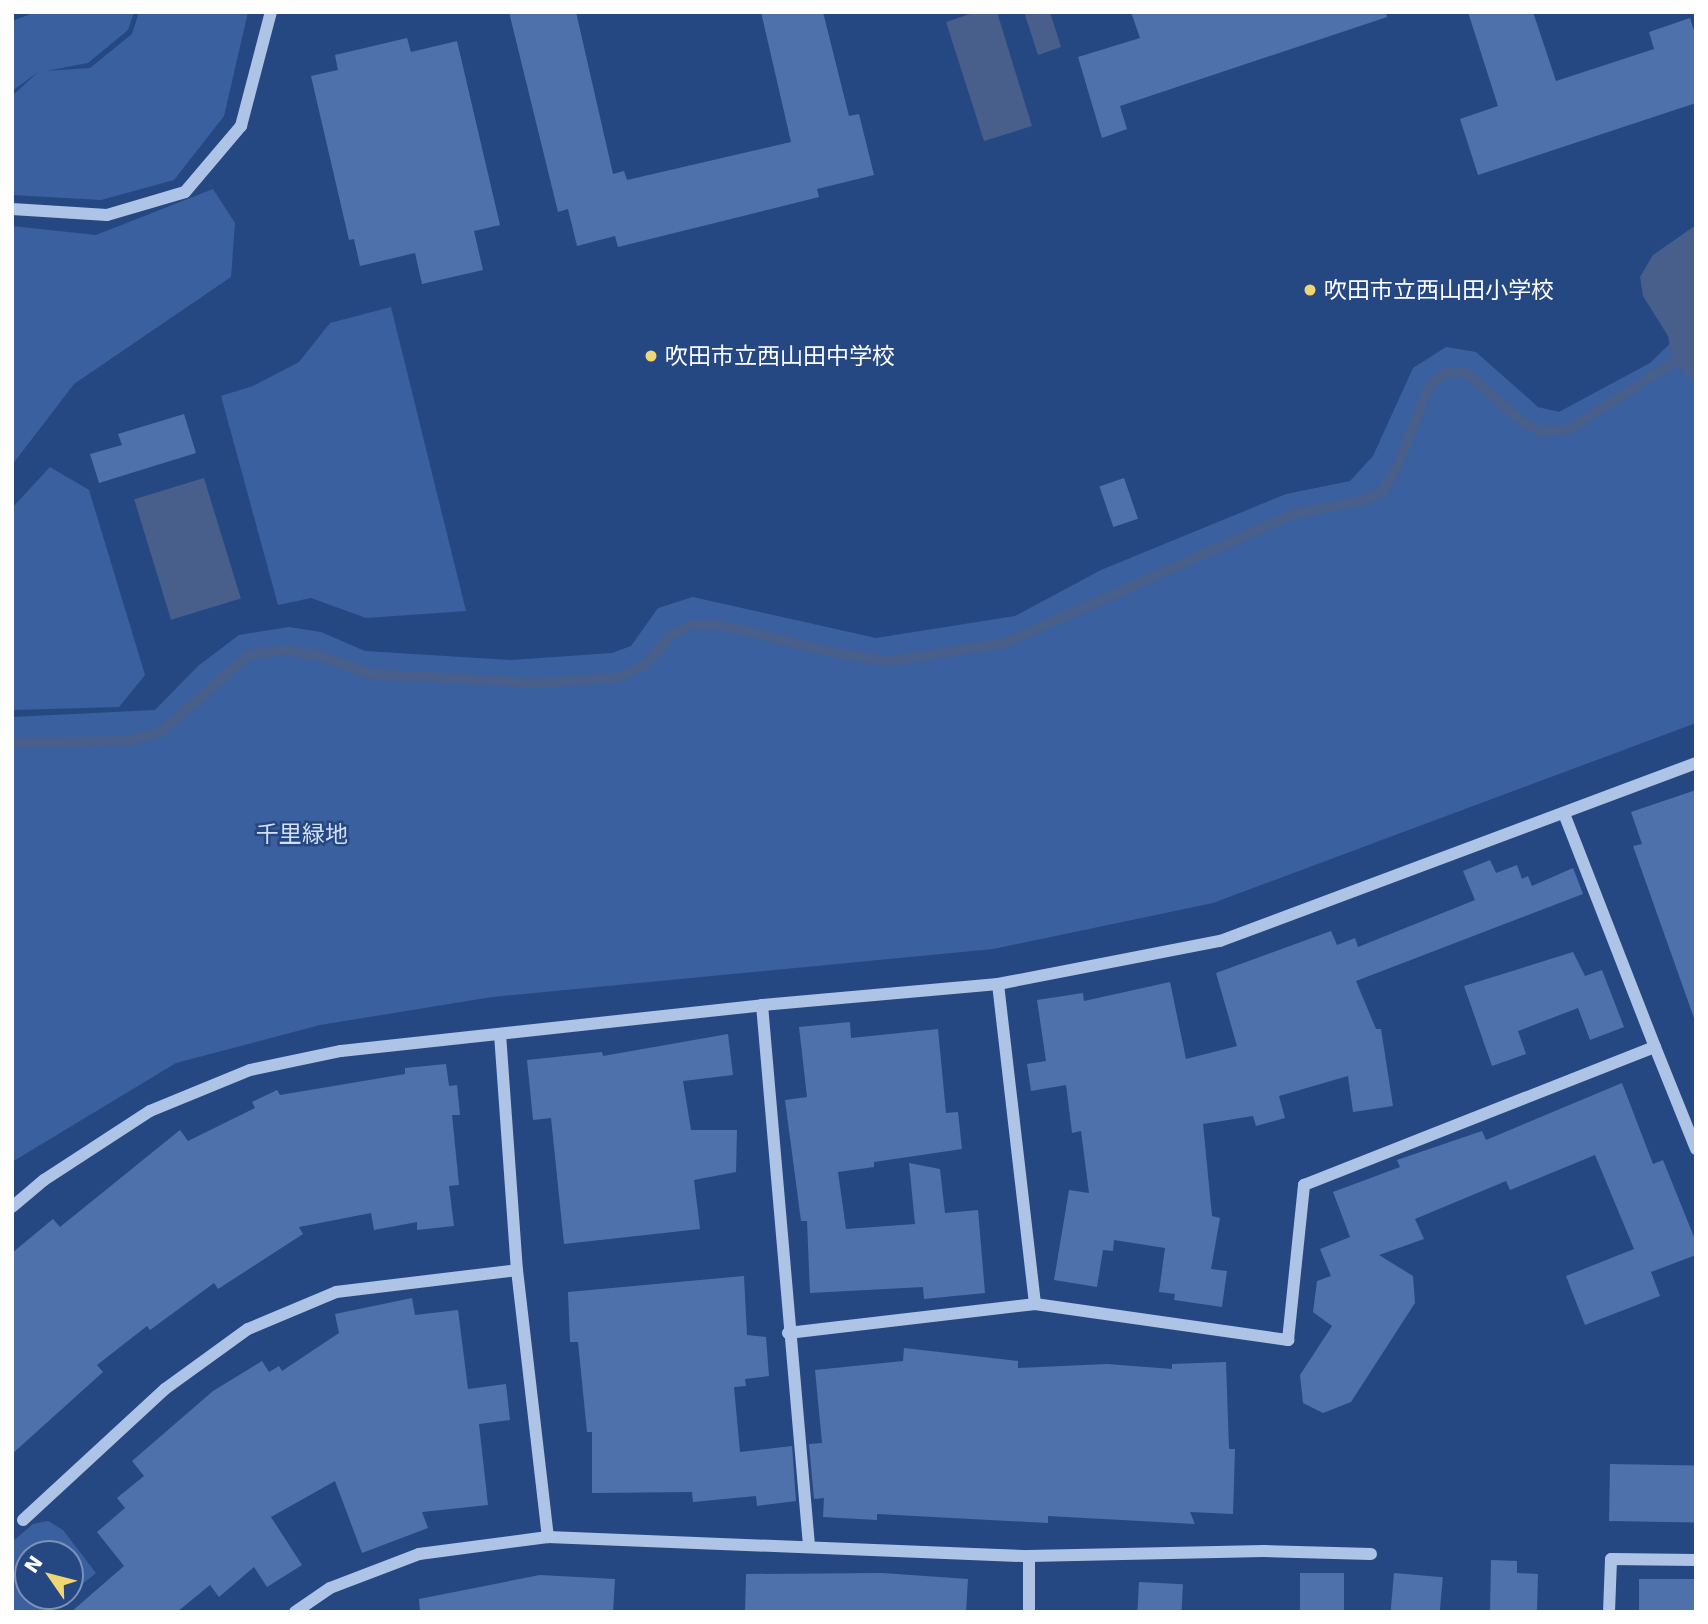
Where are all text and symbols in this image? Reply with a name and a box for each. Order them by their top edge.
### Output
place label: 吹田市立西山田小学校 [1324,276,1554,304]
marker: 吹田市立西山田小学校 [1302,282,1318,298]
place label: 吹田市立西山田中学校 [665,342,895,370]
marker: 吹田市立西山田中学校 [643,348,659,364]
park label: 千里緑地 [256,820,348,848]
north arrow [14,1540,84,1610]
text: N [20,1551,47,1577]

